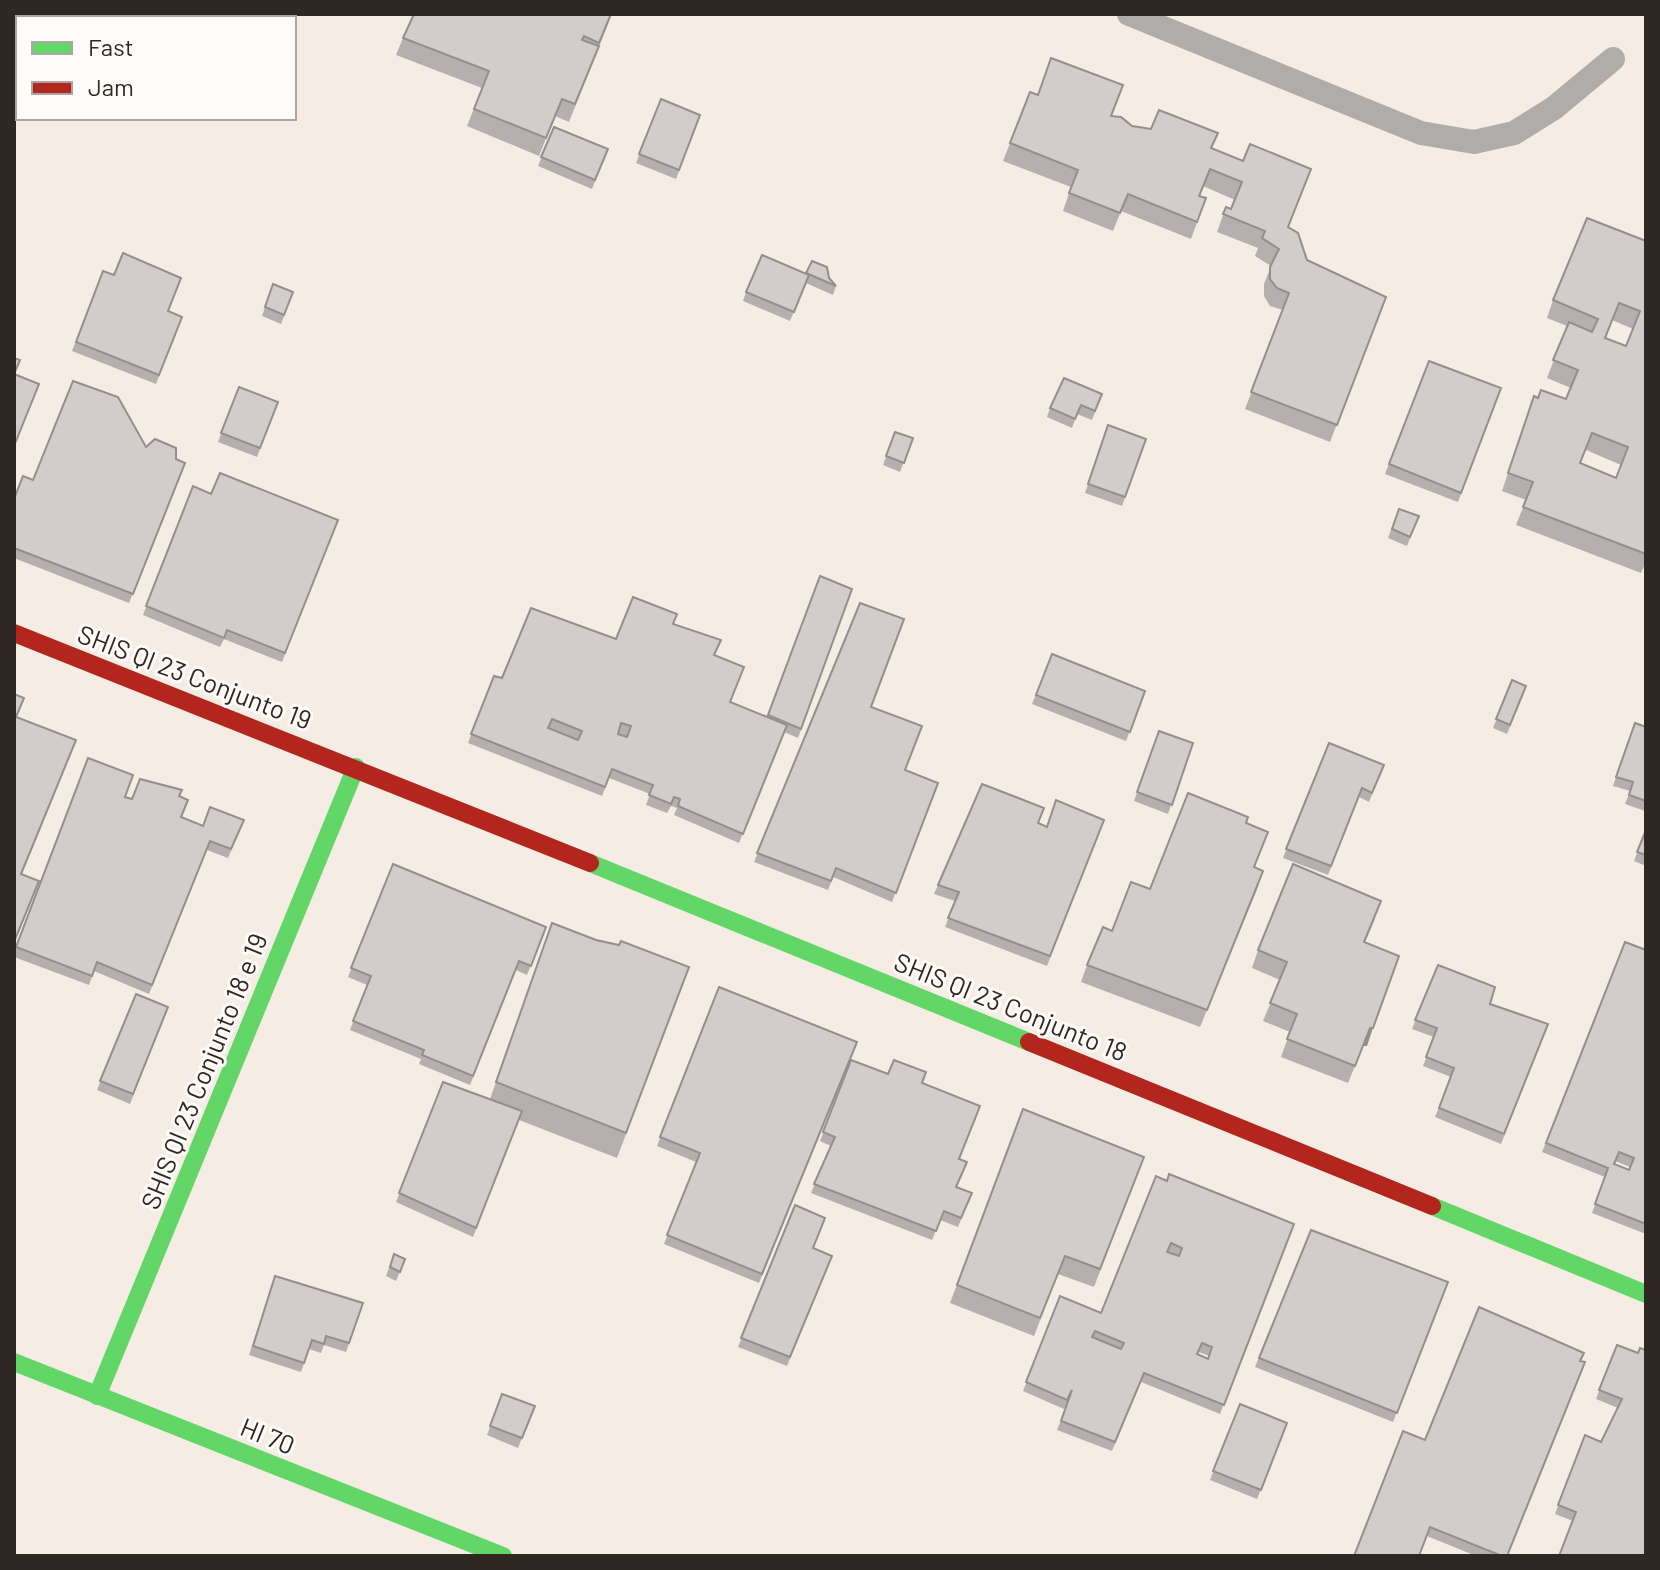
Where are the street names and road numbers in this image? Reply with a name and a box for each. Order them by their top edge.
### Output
street label: SHIS QI 23 Conjunto 19 [74,617,316,735]
street label: SHIS QI 23 Conjunto 18 e 19 [133,929,273,1213]
street label: SHIS QI 23 Conjunto 18 [890,945,1132,1067]
street label: HI 70 [236,1410,300,1460]

